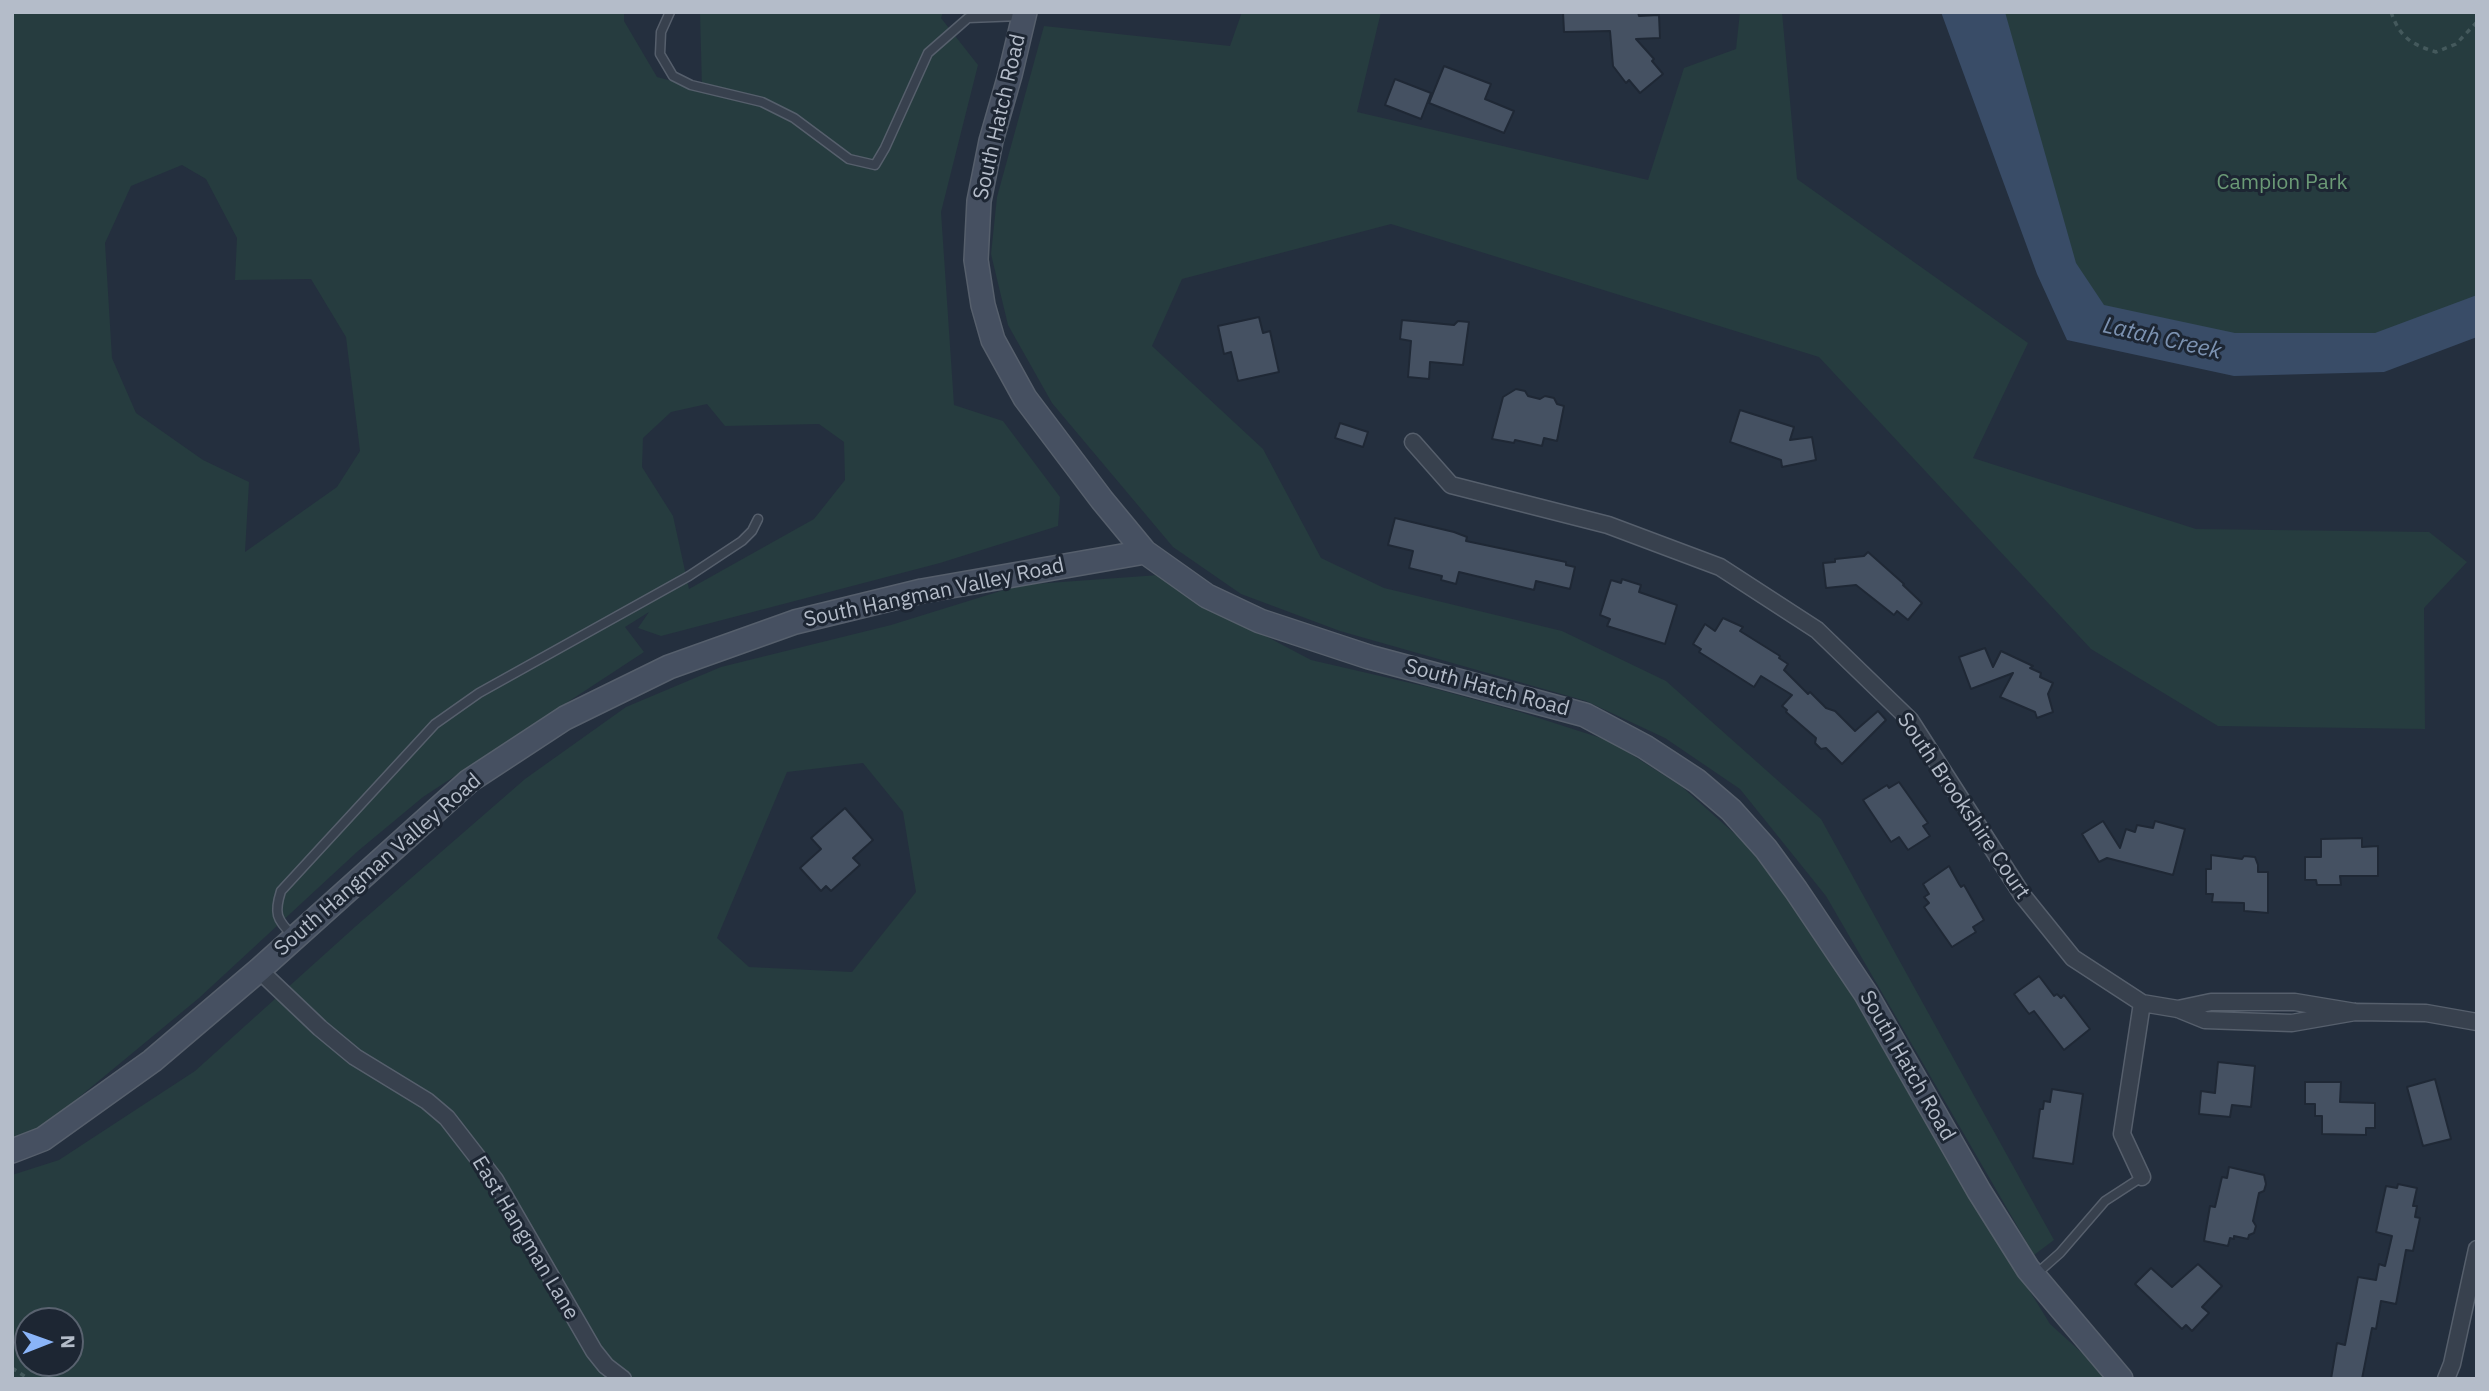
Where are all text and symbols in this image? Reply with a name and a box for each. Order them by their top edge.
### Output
street label: South Hatch Road [969,32,1031,202]
park label: Campion Park [2216,170,2348,196]
water label: Latah Creek [2100,312,2224,366]
street label: South Hangman Valley Road [802,553,1066,633]
street label: South Hatch Road [1402,654,1572,722]
street label: South Brookshire Court [1891,708,2035,904]
street label: South Hangman Valley Road [270,768,486,962]
street label: South Hatch Road [1854,986,1960,1146]
street label: East Hangman Lane [466,1152,584,1324]
north arrow [14,1307,84,1377]
text: N [56,1335,80,1349]

